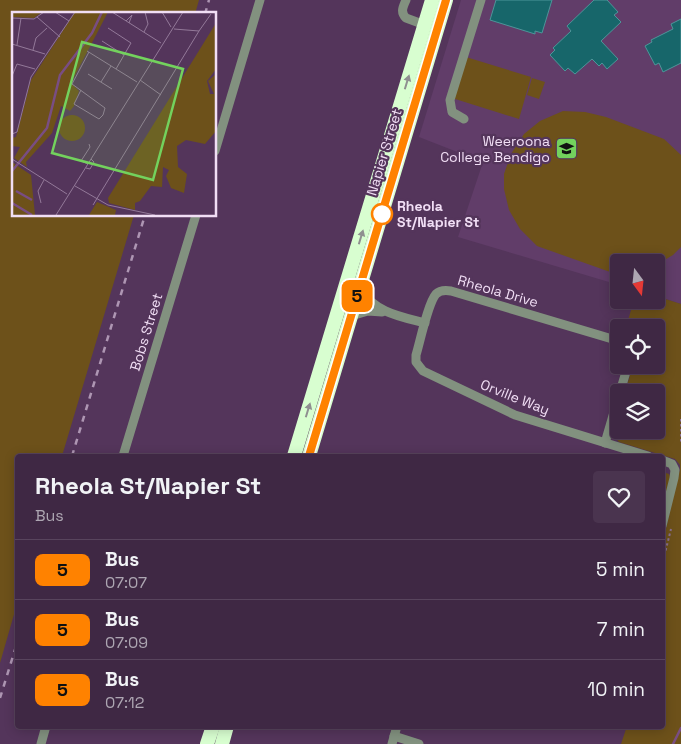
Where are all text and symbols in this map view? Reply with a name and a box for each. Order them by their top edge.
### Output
inset map [12,12,216,216]
one-way arrow [404,74,412,89]
street label: Napier Street [362,106,406,198]
place label: Weeroona College Bendigo [440,132,550,166]
school or university icon: Weeroona College Bendigo [554,137,578,161]
place label: Rheola St/Napier St [397,197,479,231]
marker: Rheola St/Napier St [371,203,393,225]
one-way arrow [357,230,365,245]
north arrow [610,254,665,309]
map controls [610,254,665,439]
street label: Rheola Drive [456,271,540,311]
line badge: 5 [341,280,373,312]
text: 5 [352,284,362,307]
street label: Bobs Street [126,291,166,373]
button: locate [610,319,665,374]
street label: Orville Way [478,375,552,419]
button: layers [610,384,665,439]
one-way arrow [305,402,313,417]
text: Rheola St/Napier St [35,470,261,501]
button: heart [593,471,645,523]
text: Bus [35,505,64,526]
text: Bus [105,547,139,572]
text: 5 min [596,557,645,582]
text: 5 [57,558,68,581]
text: 07:07 [105,572,147,593]
text: Bus [105,607,139,632]
text: 7 min [597,617,645,642]
text: 5 [57,618,68,641]
text: 07:09 [105,632,148,653]
text: Bus [105,667,139,692]
text: 10 min [587,677,645,702]
text: 5 [57,678,68,701]
text: 07:12 [105,692,144,713]

